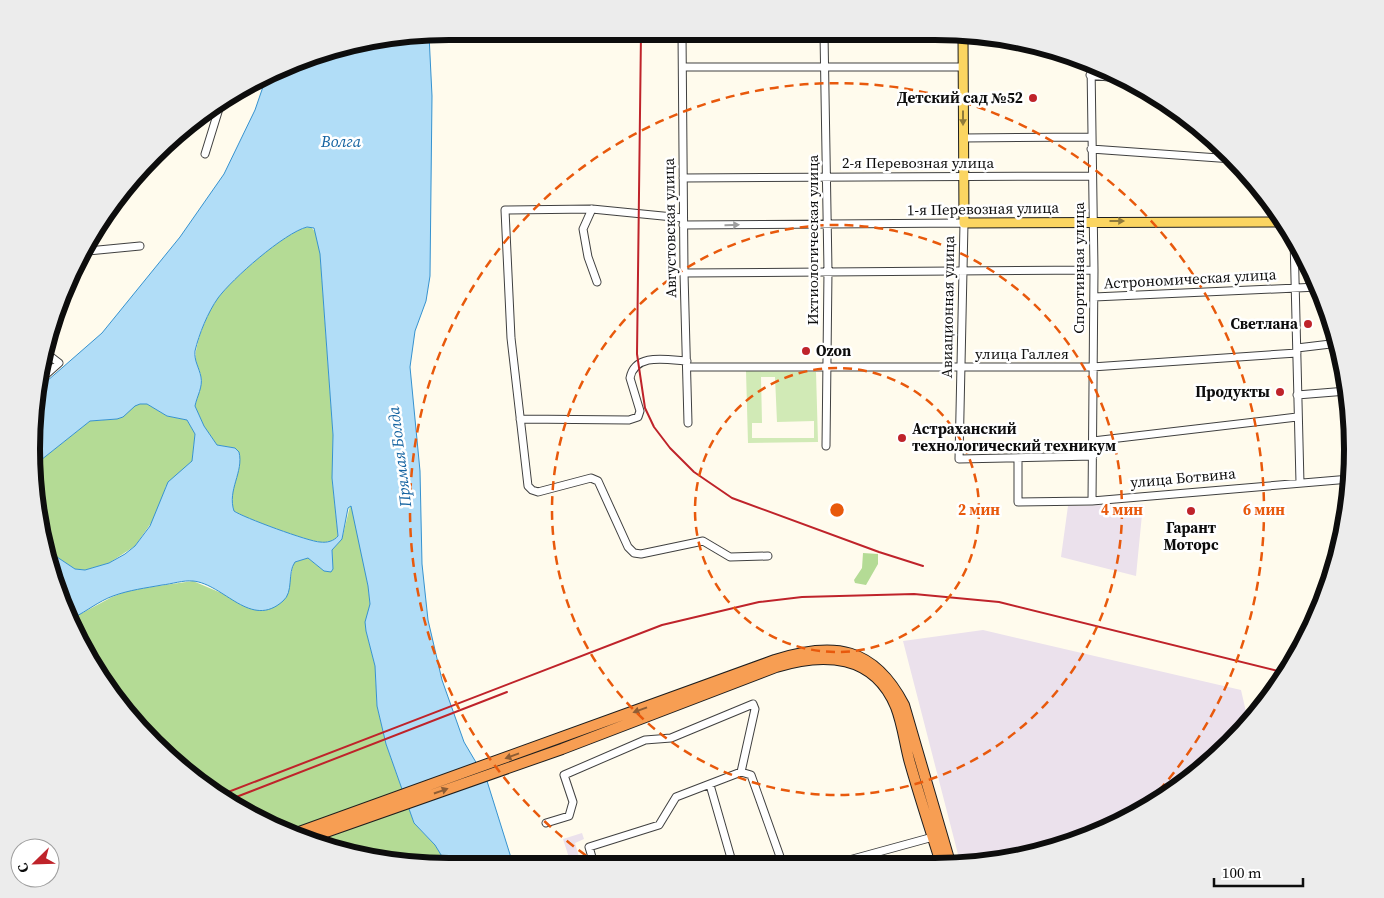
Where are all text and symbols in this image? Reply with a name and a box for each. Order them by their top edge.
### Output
place label: Детский сад №52 [897,87,1023,108]
marker: Детский сад №52 [1027,92,1039,104]
one-way arrow [959,111,967,127]
water label: Волга [320,130,362,152]
street label: 2-я Перевозная улица [842,152,994,173]
street label: Ихтиологическая улица [802,154,823,325]
street label: Августовская улица [658,158,681,298]
street label: 1-я Перевозная улица [907,197,1060,220]
street label: Спортивная улица [1068,202,1089,334]
one-way arrow [1110,217,1126,225]
one-way arrow [724,221,740,229]
street label: Авиационная улица [936,235,959,378]
street label: Астрономическая улица [1103,263,1277,294]
place label: Светлана [1230,313,1299,334]
marker: Светлана [1302,318,1314,330]
place label: Ozon [816,340,851,361]
street label: улица Галлея [975,343,1069,364]
marker: Ozon [800,345,812,357]
place label: Продукты [1195,381,1270,402]
marker: Продукты [1274,386,1286,398]
water label: Прямая Болда [382,405,416,510]
place label: Астраханский технологический техникум [912,418,1116,456]
marker: Астраханский технологический техникум [896,432,908,444]
street label: улица Ботвина [1129,462,1237,493]
text: 2 мин [958,499,1000,520]
text: 4 мин [1101,499,1143,520]
text: 6 мин [1243,499,1285,520]
centre of rings [828,501,846,519]
marker: Гарант Моторс [1185,505,1197,517]
place label: Гарант Моторс [1163,517,1219,555]
one-way arrow [633,707,648,714]
one-way arrow [504,752,519,760]
one-way arrow [434,787,449,795]
north arrow [10,838,60,888]
scale bar [1214,856,1303,888]
text: С [12,860,34,876]
text: 100 m [1222,862,1262,883]

